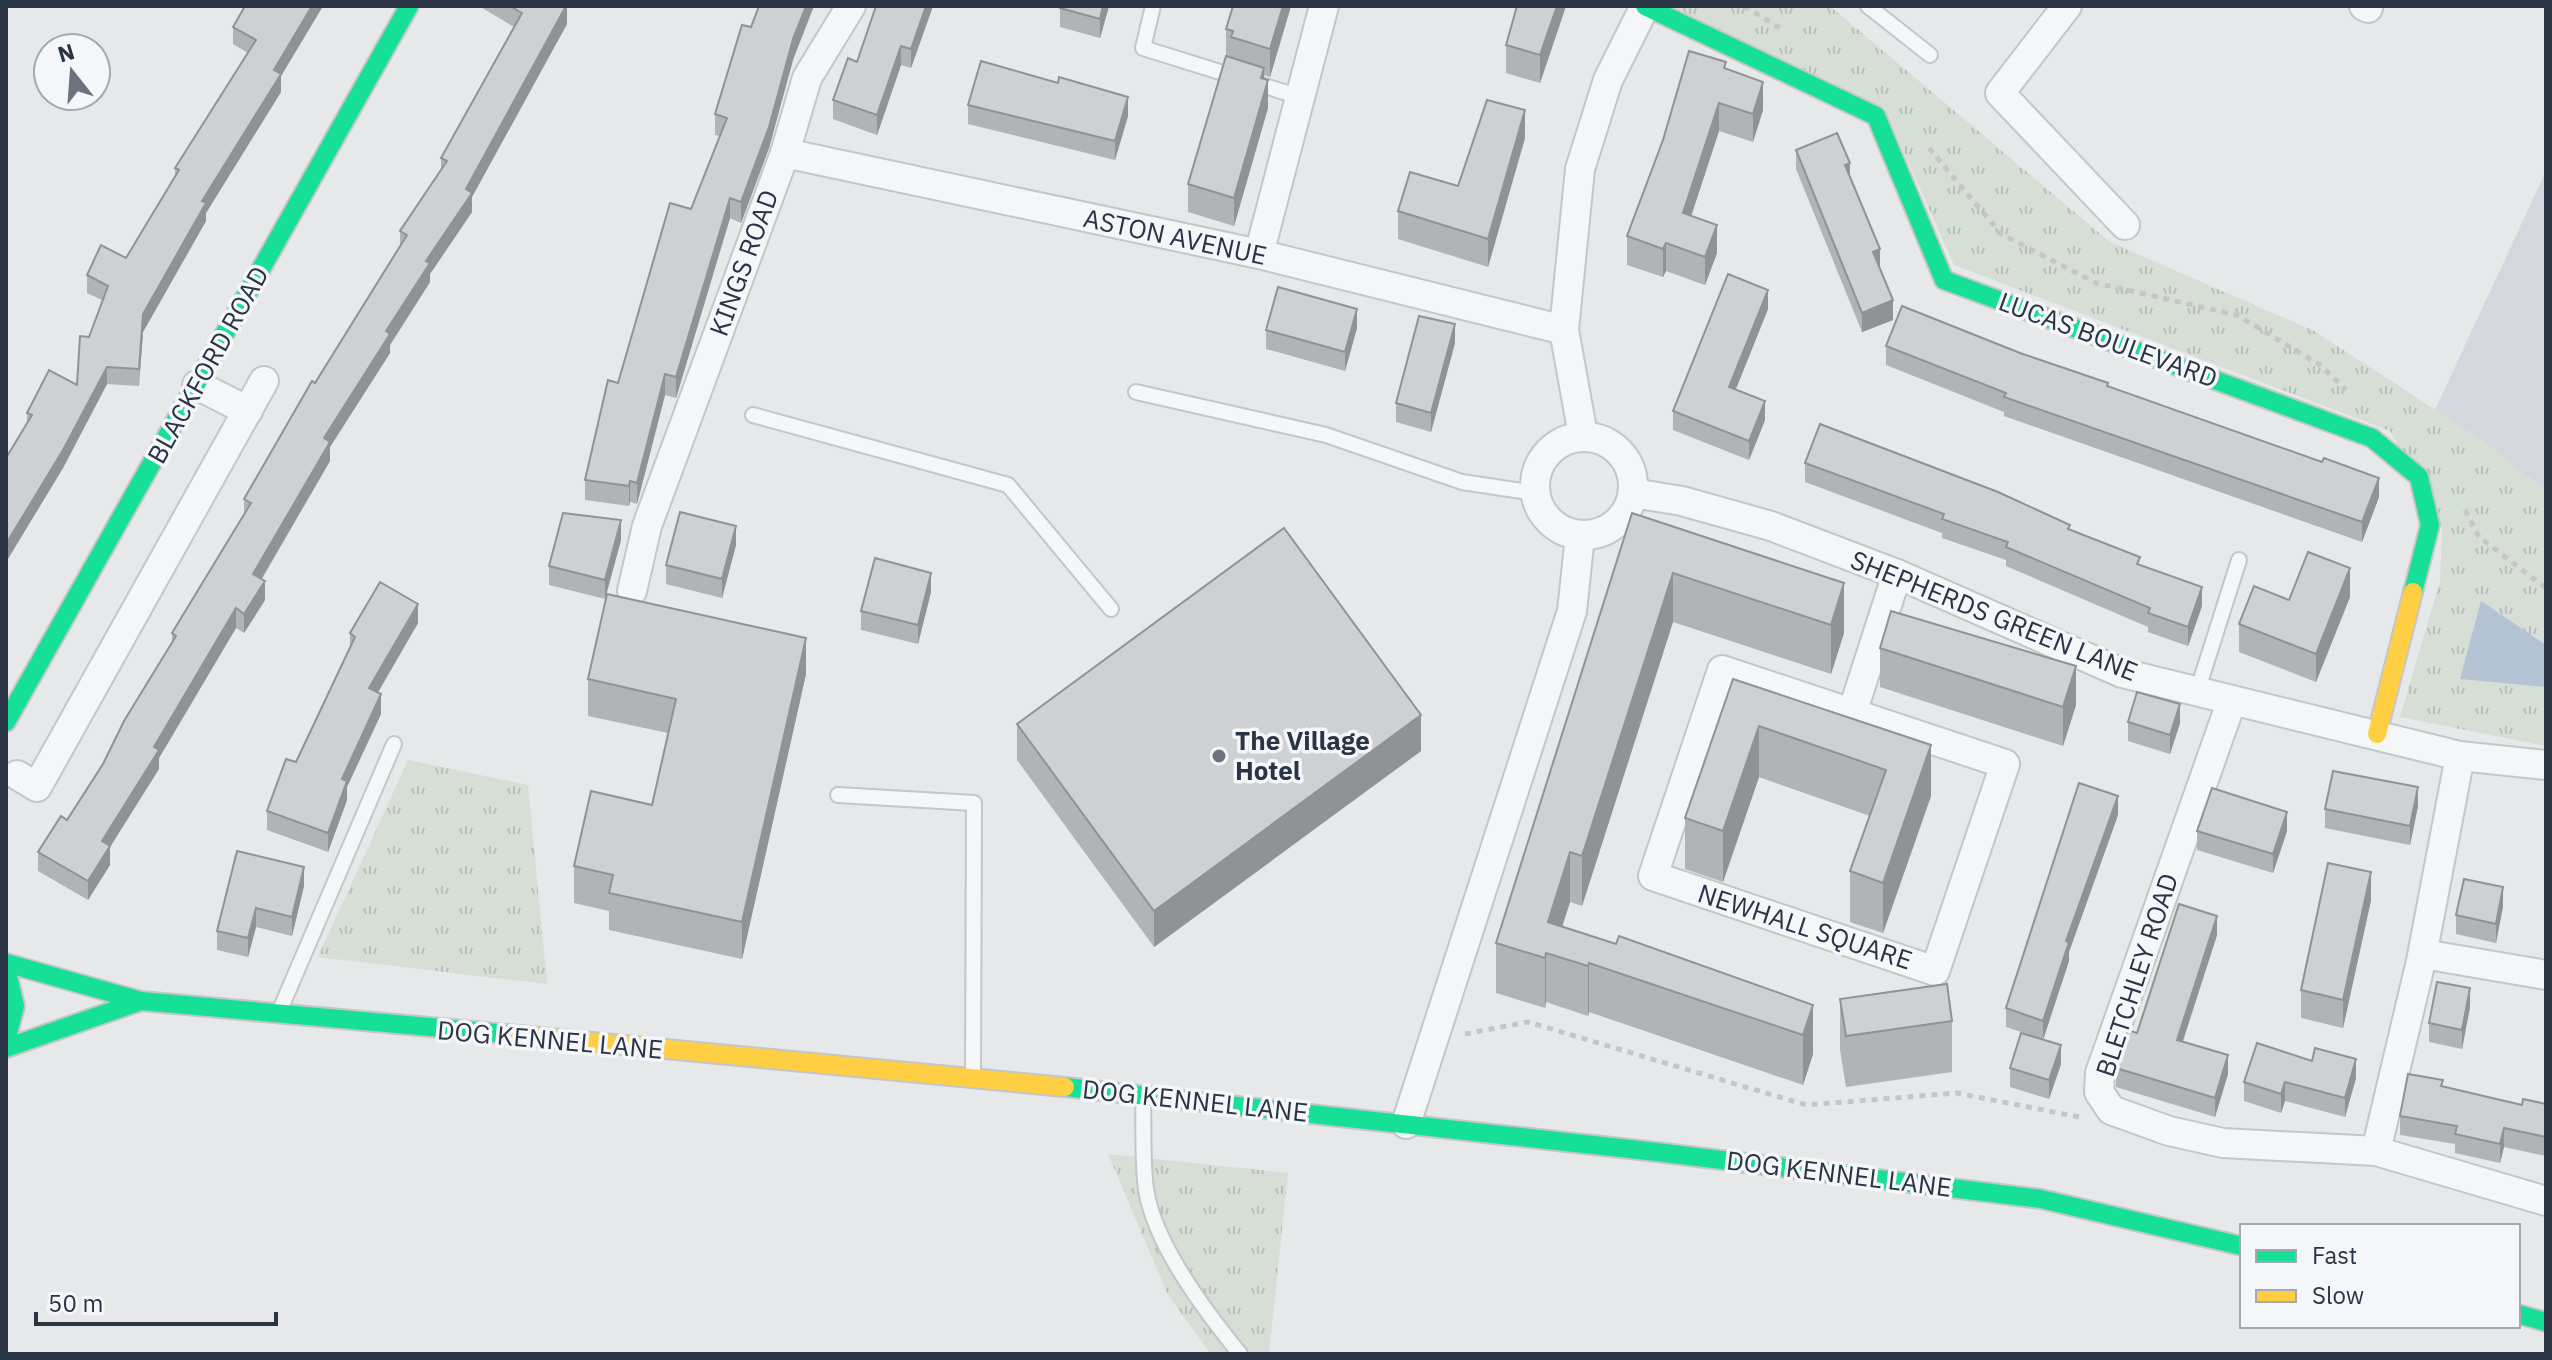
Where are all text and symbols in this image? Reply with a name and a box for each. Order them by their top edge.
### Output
north arrow [32,32,112,112]
text: N [54,36,78,69]
street label: KINGS ROAD [701,185,785,340]
street label: ASTON AVENUE [1080,200,1270,272]
street label: BLACKFORD ROAD [139,260,275,469]
street label: LUCAS BOULEVARD [1994,284,2222,394]
street label: SHEPHERDS GREEN LANE [1846,542,2143,688]
place label: The Village Hotel [1235,723,1370,787]
marker: The Village Hotel [1210,747,1228,765]
street label: BLETCHLEY ROAD [2087,869,2185,1081]
street label: NEWHALL SQUARE [1694,875,1917,977]
street label: DOG KENNEL LANE [436,1012,664,1066]
street label: DOG KENNEL LANE [1081,1071,1310,1129]
street label: DOG KENNEL LANE [1725,1142,1954,1204]
legend [2240,1224,2520,1328]
text: Fast [2312,1239,2357,1271]
scale bar [36,1276,276,1326]
text: Slow [2312,1279,2364,1311]
text: 50 m [48,1287,103,1319]

